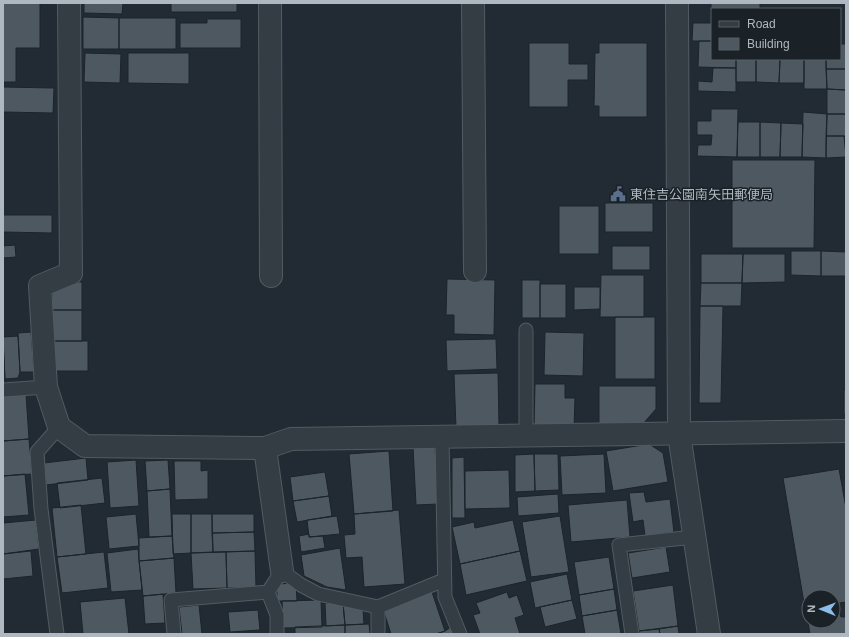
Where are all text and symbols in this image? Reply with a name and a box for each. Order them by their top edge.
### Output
legend [711,8,841,60]
text: Road [747,17,776,31]
text: Building [747,37,790,51]
public building icon: 東住吉公園南矢田郵便局 [609,185,627,203]
place label: 東住吉公園南矢田郵便局 [630,187,773,202]
north arrow [801,589,841,629]
text: N [805,605,817,613]

